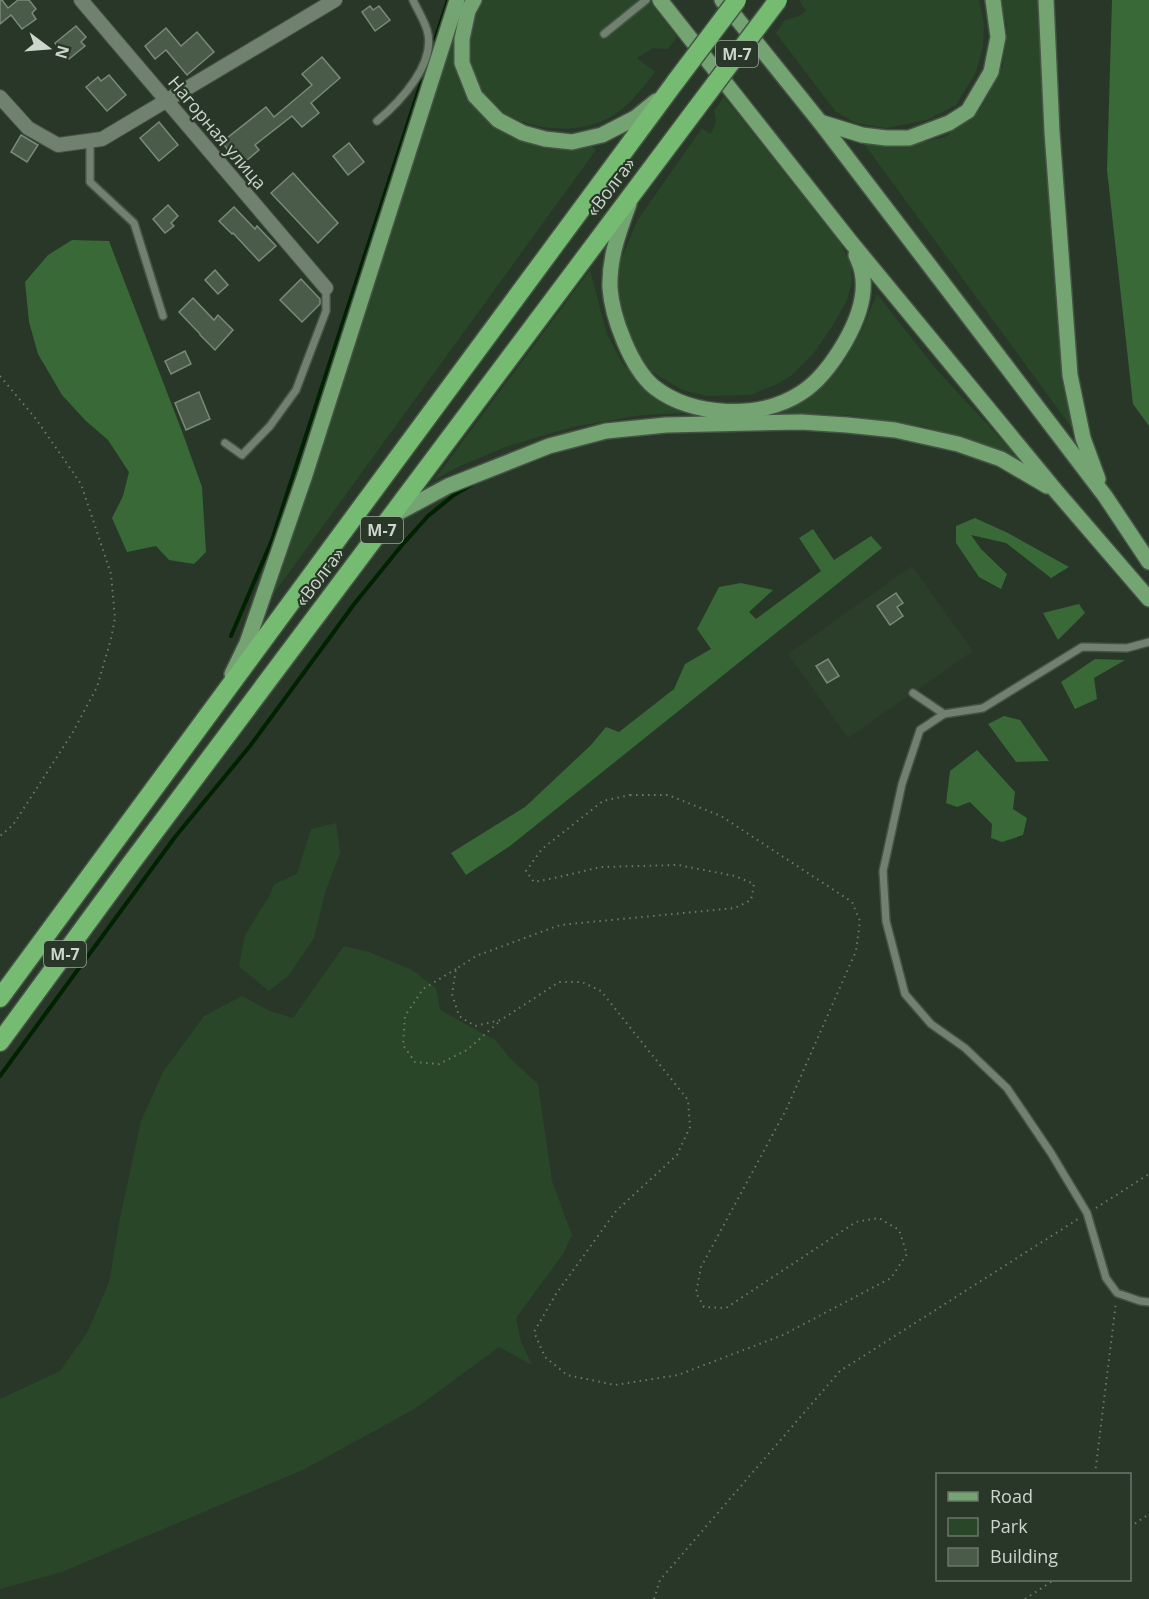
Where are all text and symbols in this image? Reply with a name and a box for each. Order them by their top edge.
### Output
north arrow [18,18,78,78]
road number: М-7 [716,41,758,67]
text: N [50,43,75,61]
street label: Нагорная улица [163,71,272,194]
street label: «Волга» [580,152,640,221]
road number: М-7 [361,517,403,543]
street label: «Волга» [289,542,349,611]
road number: М-7 [44,941,86,967]
legend [936,1473,1131,1581]
text: Road [990,1484,1033,1508]
text: Park [990,1514,1028,1538]
text: Building [990,1544,1058,1568]

